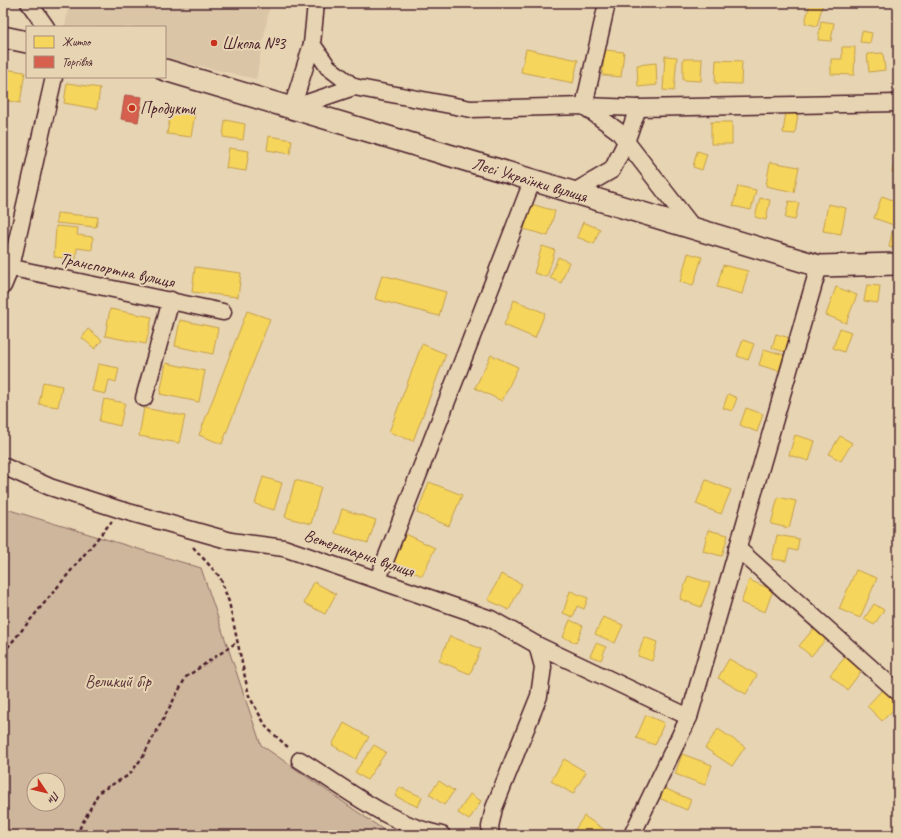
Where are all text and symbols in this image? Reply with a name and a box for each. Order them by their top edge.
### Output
legend [26,26,166,78]
place label: Школа №3 [222,33,287,54]
text: Житло [62,34,92,50]
marker: Школа №3 [209,38,219,48]
text: Торгівля [62,54,93,70]
place label: Продукти [140,98,197,119]
marker: Продукти [127,103,137,113]
street label: Лесі Українки вулиця [470,152,591,207]
street label: Транспортна вулиця [58,248,177,293]
street label: Ветеринарна вулиця [301,524,418,582]
park label: Великий бір [85,671,153,692]
north arrow [26,772,66,812]
text: Пн [45,789,63,807]

